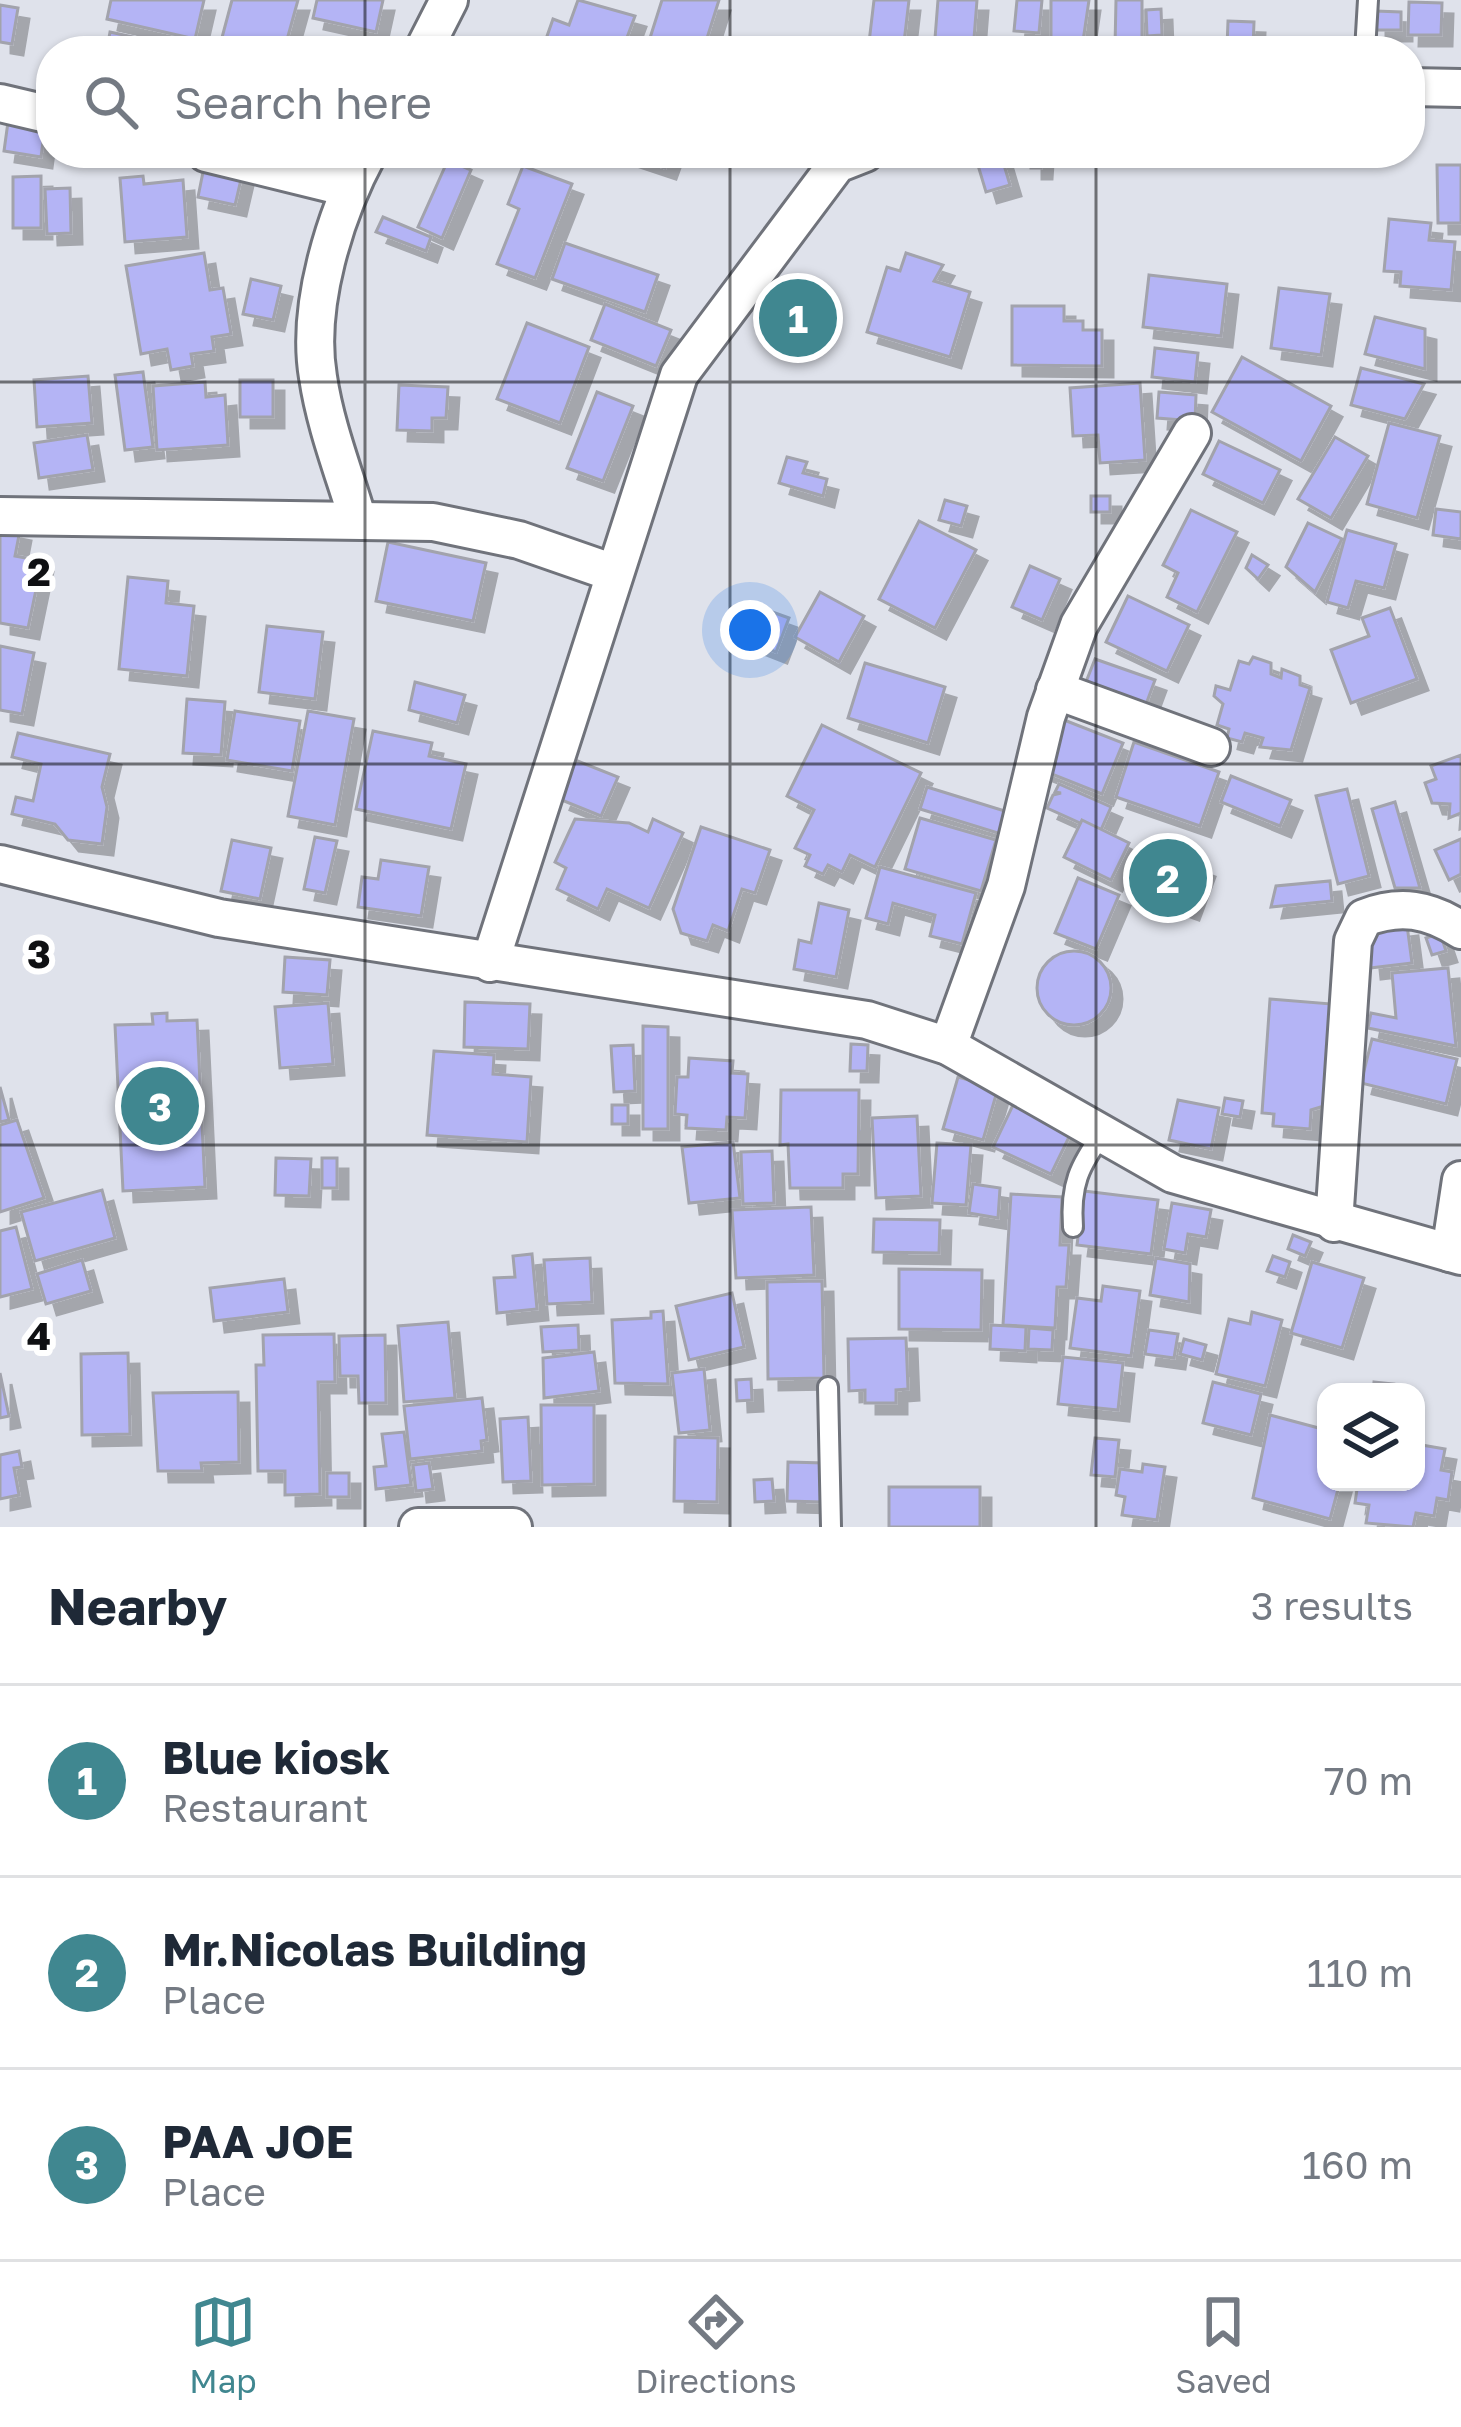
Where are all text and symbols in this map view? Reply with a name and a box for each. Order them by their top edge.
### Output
search box [36,36,1425,168]
icon: search [78,69,144,135]
text: Search here [174,75,432,129]
pin: 1 [759,273,837,363]
text: 2 [27,548,51,595]
your location [720,600,780,660]
pin: 2 [1129,833,1207,923]
text: 3 [27,930,51,977]
pin: 3 [121,1061,199,1151]
text: 4 [27,1312,51,1359]
map controls [1317,1383,1425,1491]
button: layers [1317,1383,1425,1491]
text: Nearby [48,1575,227,1636]
text: 3 results [1251,1582,1413,1629]
text: Blue kiosk [162,1730,390,1784]
text: 1 [77,1757,97,1804]
text: 70 m [1324,1757,1413,1804]
text: Restaurant [162,1784,369,1831]
text: Mr.Nicolas Building [162,1922,587,1976]
text: 2 [75,1949,99,1996]
text: 110 m [1307,1949,1413,1996]
text: Place [162,1976,266,2023]
text: PAA JOE [162,2114,354,2168]
text: 3 [75,2141,99,2188]
text: 160 m [1302,2141,1413,2188]
text: Place [162,2168,266,2215]
tab: Map [189,2289,257,2400]
tab: Directions [635,2289,797,2400]
tab: Saved [1175,2289,1272,2400]

